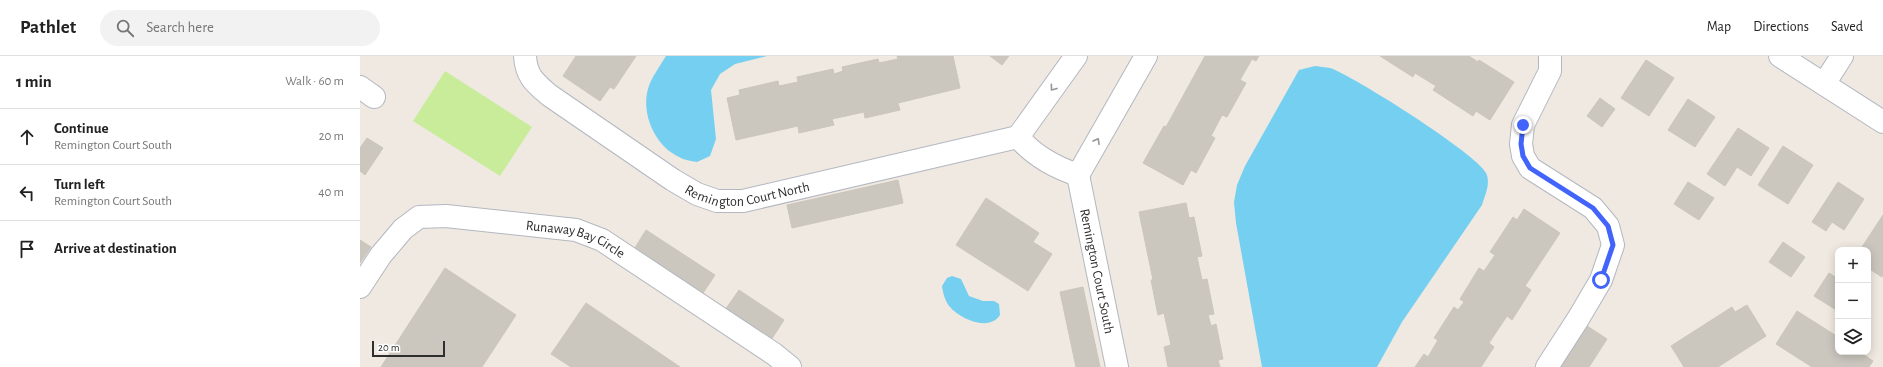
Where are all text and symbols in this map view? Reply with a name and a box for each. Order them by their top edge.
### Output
search box [100,10,380,46]
icon: search [114,17,136,39]
text: Pathlet [20,18,76,37]
text: Search here [146,20,214,35]
text: Map [1707,20,1731,34]
text: Directions [1753,20,1809,34]
text: Saved [1831,20,1863,34]
text: 1 min [16,73,52,90]
text: Walk · 60 m [285,75,344,88]
one-way arrow [1051,83,1058,90]
route end [1514,116,1532,134]
text: Continue [54,121,109,136]
icon: ahead [16,126,38,148]
text: 20 m [319,130,344,143]
one-way arrow [1093,138,1100,145]
text: Remington Court South [54,139,172,152]
street label: Remington Court North [684,176,812,192]
text: Turn left [54,177,105,192]
text: Remington Court North [682,180,811,209]
icon: left [16,182,38,204]
text: 40 m [318,186,344,199]
text: Remington Court South [54,195,172,208]
street label: Remington Court South [1077,207,1116,335]
street label: Runaway Bay Circle [525,219,627,261]
icon: arrive [16,238,38,260]
text: Arrive at destination [54,241,177,256]
map controls [1835,247,1871,355]
button: + [1835,247,1871,283]
route start [1592,271,1610,289]
button: − [1835,283,1871,319]
button: layers [1835,319,1871,355]
scale bar [372,339,445,358]
text: 20 m [378,342,399,353]

